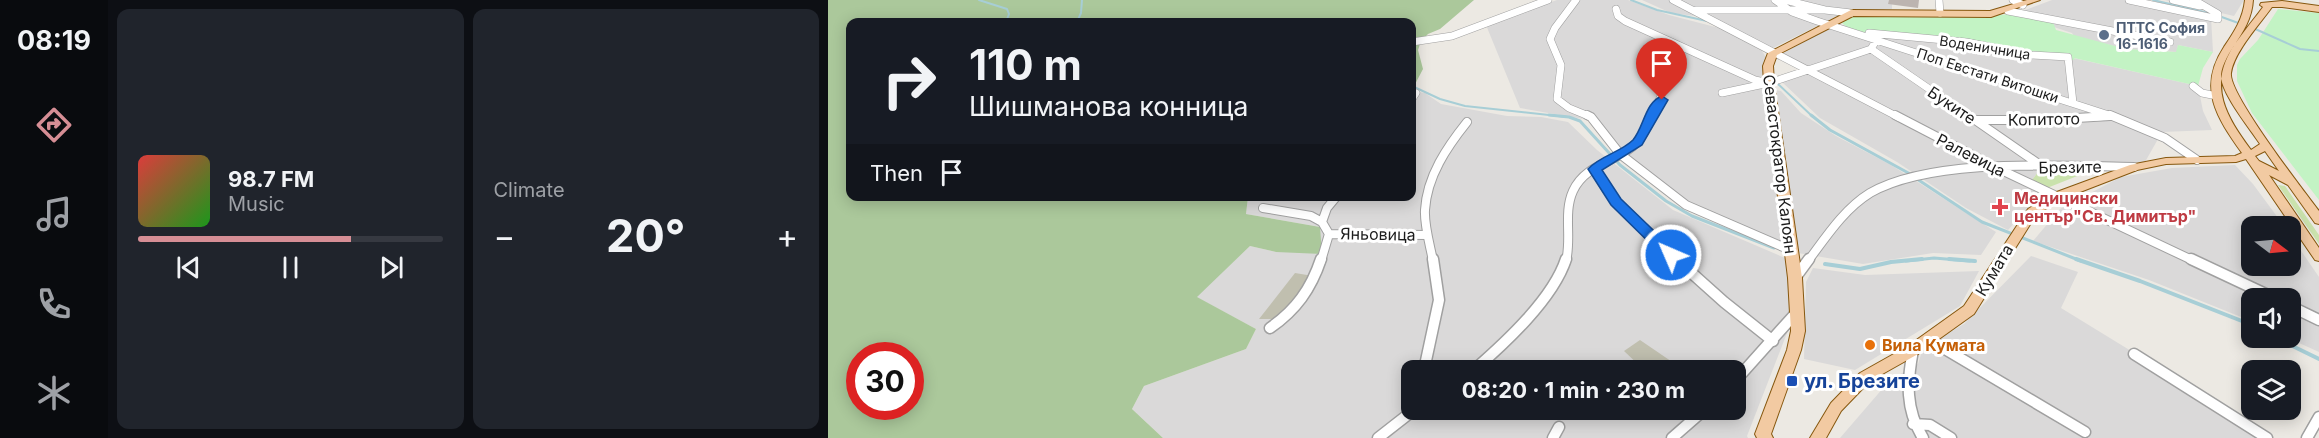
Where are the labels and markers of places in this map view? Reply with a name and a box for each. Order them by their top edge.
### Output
place label: ПТТС София 16-1616 [2116,19,2205,52]
marker: ПТТС София 16-1616 [2097,28,2111,42]
pin [1636,38,1687,100]
place label: Медицински център"Св. Димитър" [2014,188,2196,226]
marker: Медицински център"Св. Димитър" [1991,198,2009,216]
place label: Вила Кумата [1882,335,1985,355]
marker: Вила Кумата [1863,338,1877,352]
place label: ул. Брезите [1804,369,1920,393]
marker: ул. Брезите [1785,374,1799,388]

